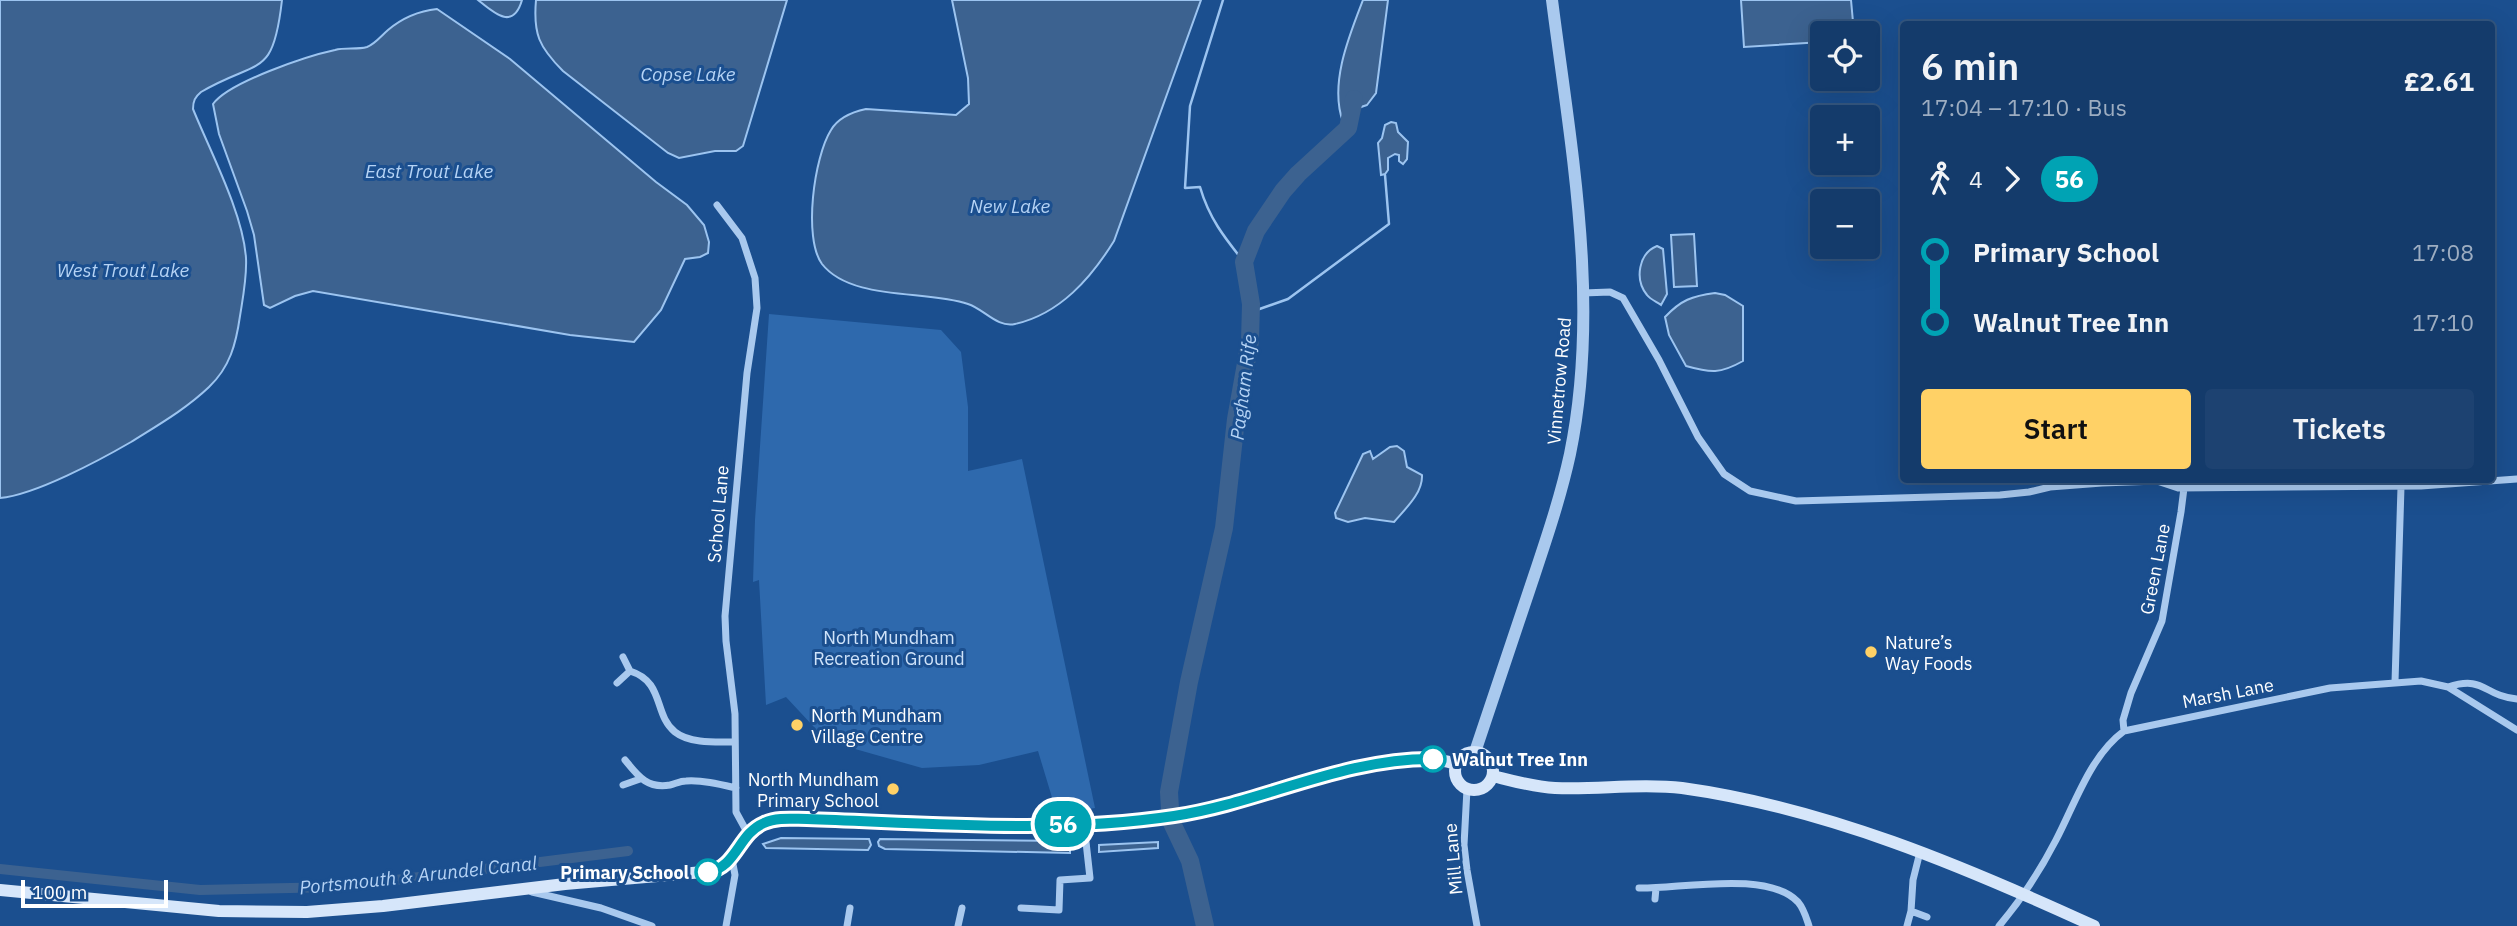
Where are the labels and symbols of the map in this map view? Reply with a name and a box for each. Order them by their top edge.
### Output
water label: Copse Lake [640,62,736,86]
water label: East Trout Lake [365,159,493,183]
water label: New Lake [970,194,1050,218]
water label: West Trout Lake [57,258,189,282]
street label: Vinnetrow Road [1542,316,1576,446]
water label: Pagham Rife [1225,332,1261,441]
street label: School Lane [702,464,734,564]
street label: Green Lane [2135,522,2175,616]
park label: North Mundham Recreation Ground [813,626,965,670]
place label: Nature’s Way Foods [1885,631,1973,675]
marker: Nature’s Way Foods [1863,644,1879,660]
street label: Marsh Lane [2180,673,2276,713]
place label: North Mundham Village Centre [811,704,942,748]
marker: North Mundham Village Centre [789,717,805,733]
marker: Walnut Tree Inn [1420,746,1446,772]
place label: Walnut Tree Inn [1452,748,1588,771]
place label: North Mundham Primary School [748,768,879,812]
marker: North Mundham Primary School [885,781,901,797]
line badge: 56 [1032,801,1094,847]
street label: Mill Lane [1438,822,1468,896]
water label: Portsmouth & Arundel Canal [298,851,538,899]
marker: Primary School [695,859,721,885]
place label: Primary School [560,861,690,884]
scale bar [21,877,168,909]

